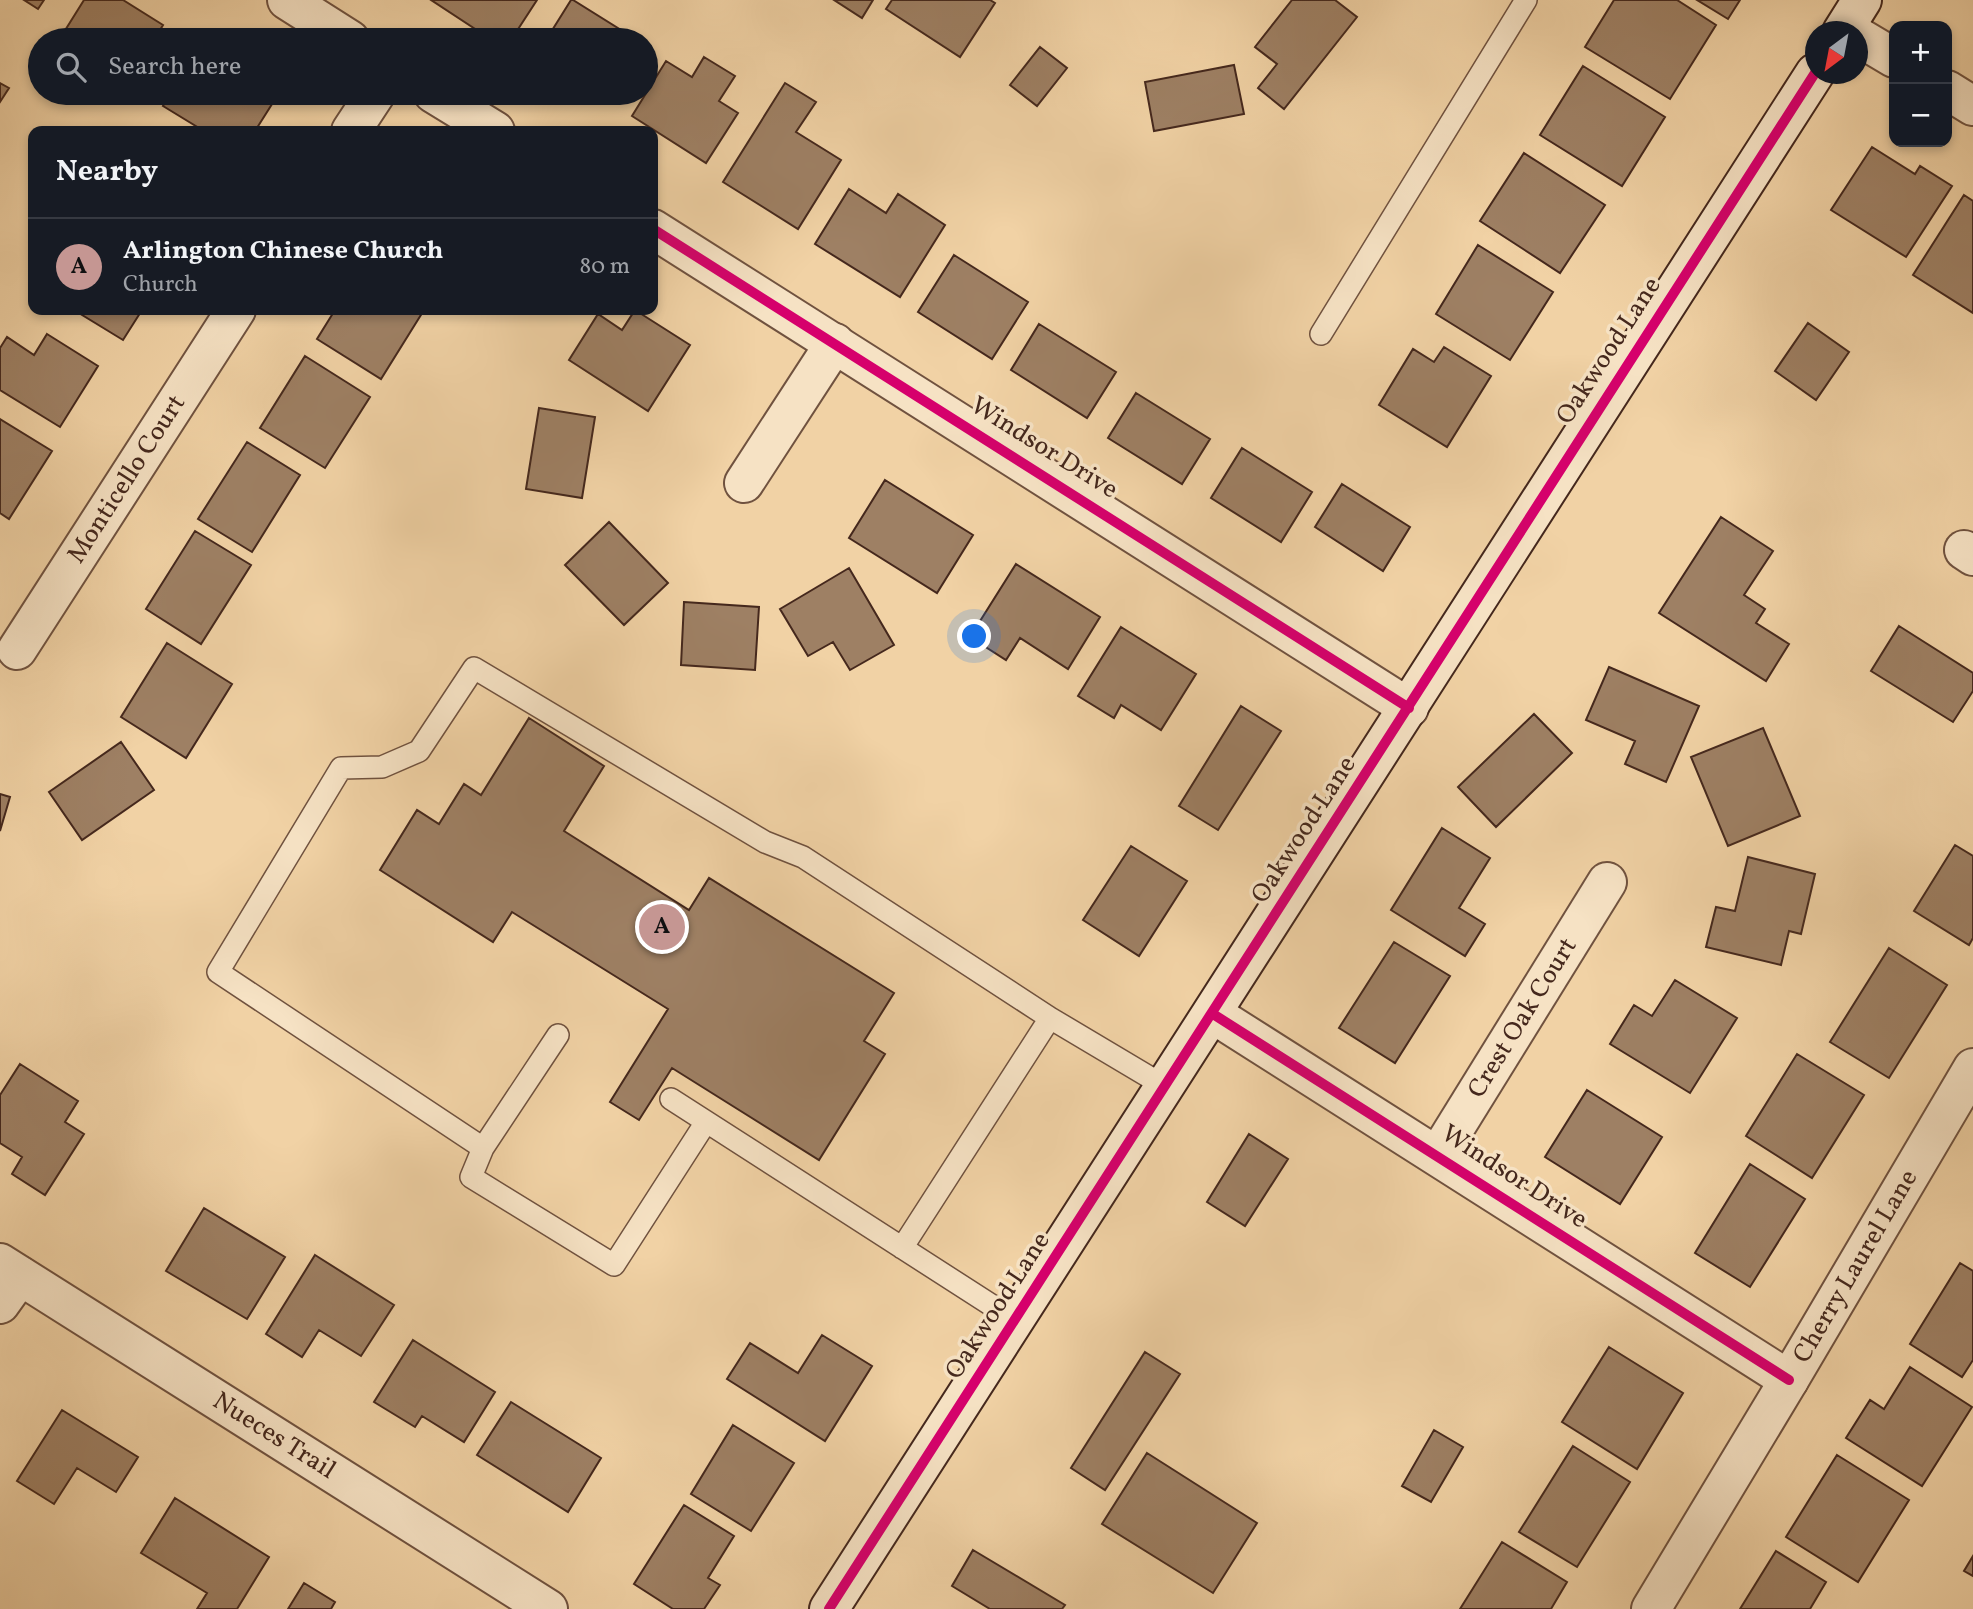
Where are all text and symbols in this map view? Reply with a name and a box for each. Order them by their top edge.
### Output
north arrow [1805,21,1868,84]
map controls [1889,21,1952,147]
button: + [1889,21,1952,84]
search box [28,28,658,105]
icon: search [52,48,90,86]
text: Search here [108,49,241,85]
button: − [1889,84,1952,147]
text: Nearby [56,151,158,193]
text: Arlington Chinese Church [123,233,443,269]
text: A [71,251,87,283]
text: 80 m [580,251,630,283]
text: Church [123,269,198,301]
street label: Oakwood Lane [1548,270,1670,432]
street label: Monticello Court [59,388,195,571]
street label: Windsor Drive [963,388,1125,508]
your location [957,619,991,653]
street label: Oakwood Lane [1243,749,1365,911]
pin: A [639,901,685,953]
street label: Crest Oak Court [1459,931,1586,1105]
street label: Windsor Drive [1434,1116,1594,1238]
street label: Cherry Laurel Lane [1785,1163,1927,1370]
street label: Oakwood Lane [937,1225,1059,1387]
street label: Nueces Trail [205,1384,343,1488]

